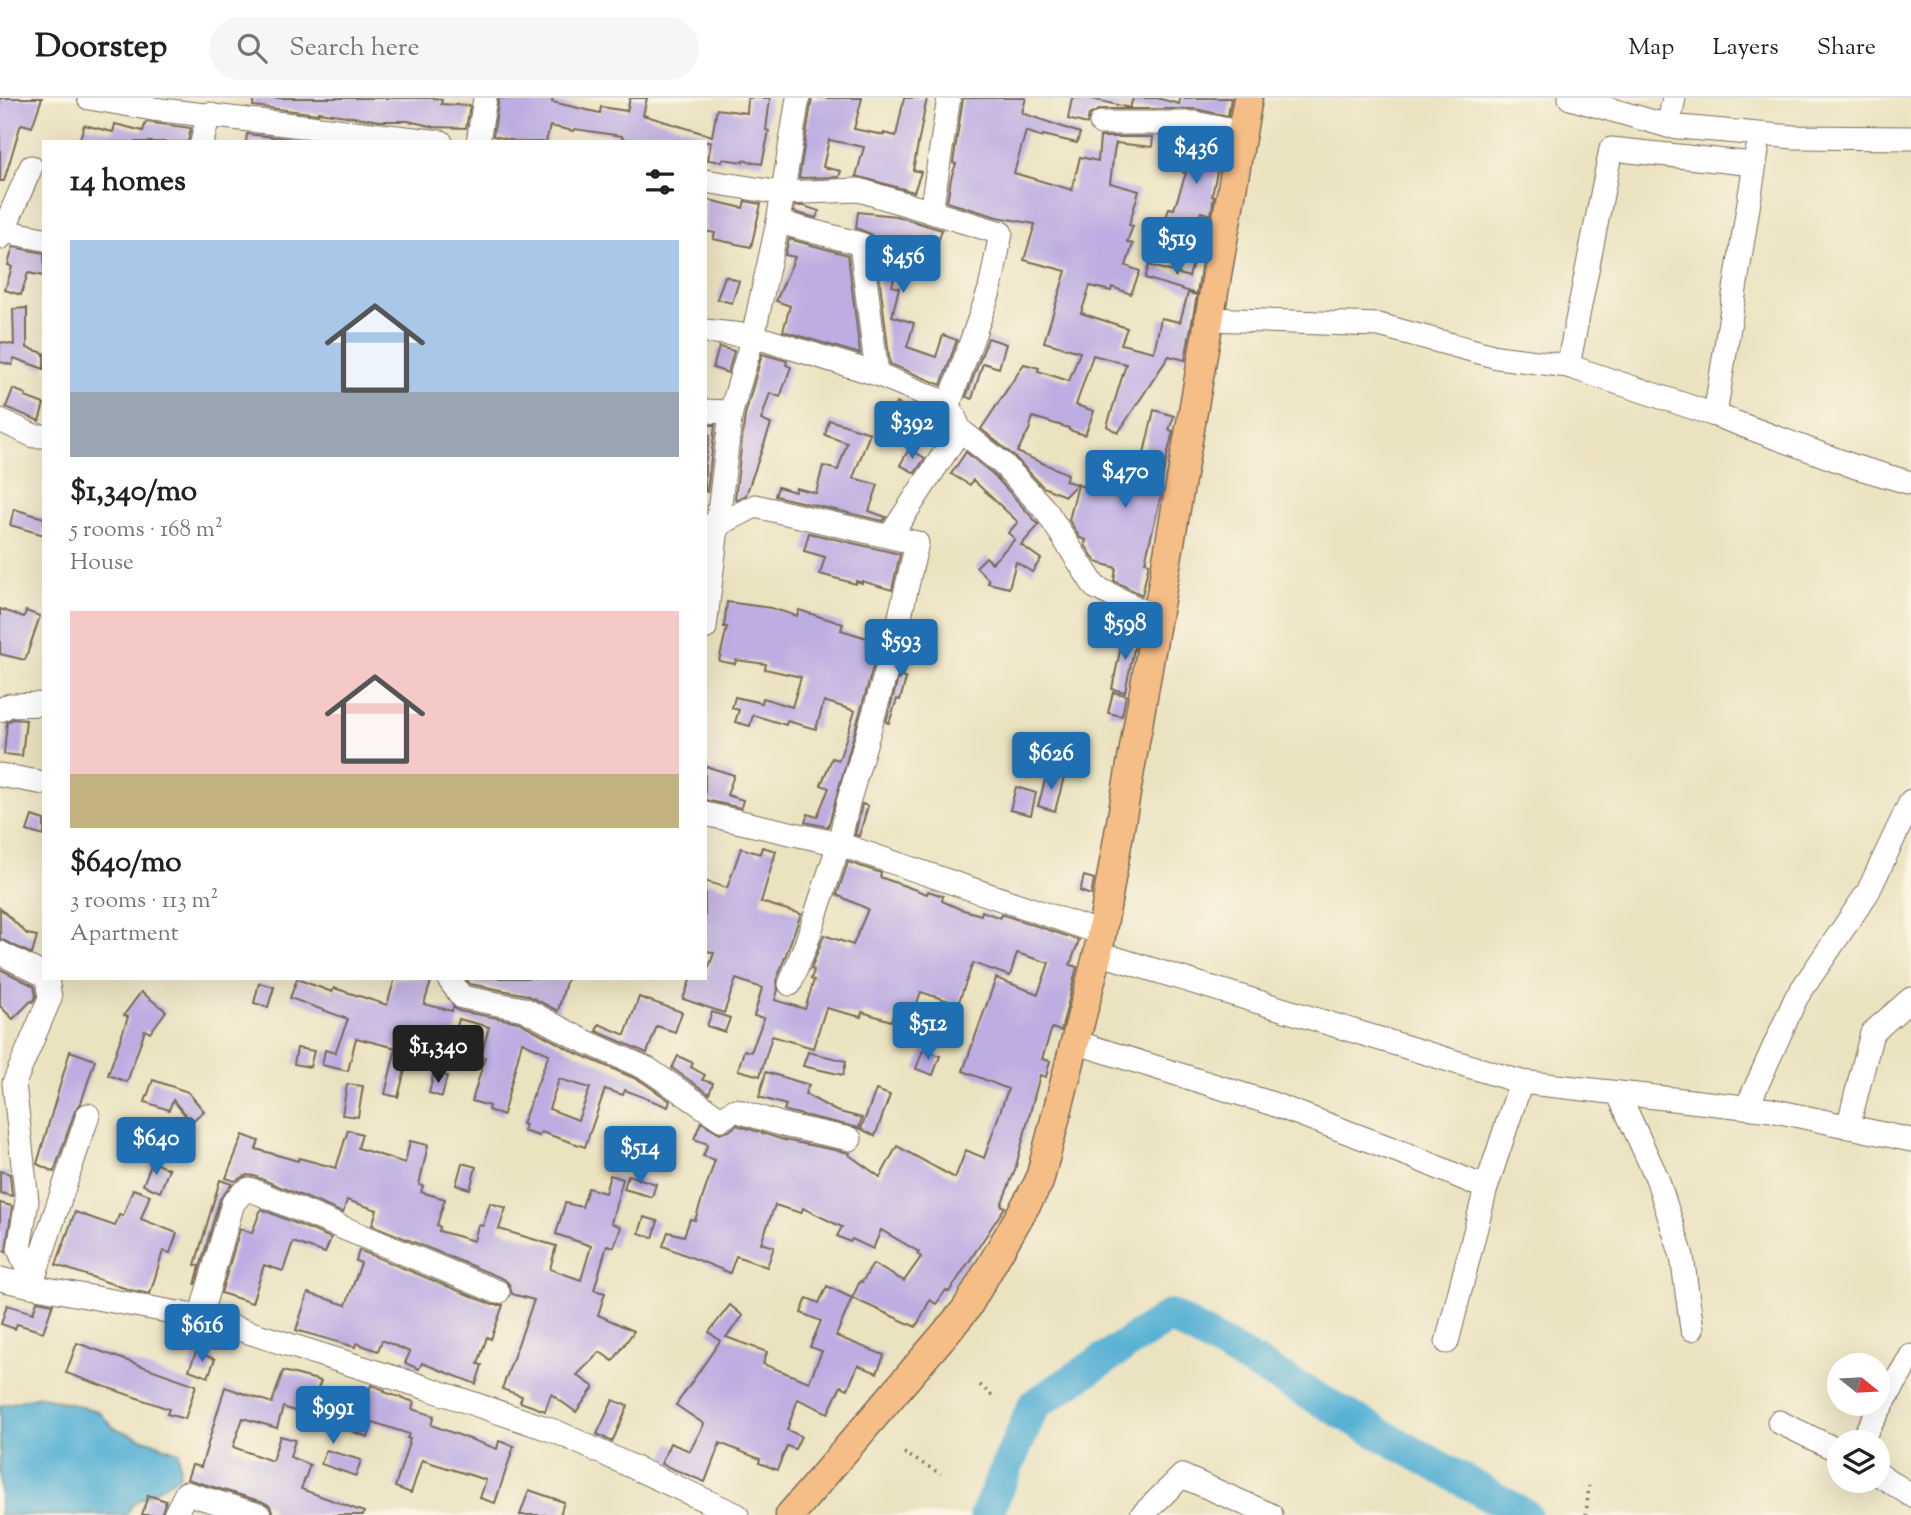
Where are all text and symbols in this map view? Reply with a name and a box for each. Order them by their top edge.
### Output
search box [209,17,699,80]
text: Doorstep [35,24,167,72]
icon: search [233,29,271,67]
text: Search here [289,30,420,67]
text: Map [1628,31,1674,65]
text: Layers [1712,31,1779,65]
text: Share [1817,31,1876,65]
pin: $436 [1155,126,1237,186]
text: $436 [1174,132,1218,165]
text: 14 homes [70,161,186,204]
icon: filters [641,163,679,201]
pin: $519 [1136,218,1218,277]
text: $519 [1158,223,1196,256]
pin: $456 [862,236,944,295]
text: $456 [881,241,925,274]
icon: home [312,285,438,411]
pin: $392 [871,402,953,461]
text: $392 [890,407,934,440]
pin: $470 [1084,450,1166,510]
text: $470 [1101,456,1149,489]
text: $1,340/mo [70,471,197,514]
text: 5 rooms · 168 m² [70,514,223,547]
text: House [70,547,134,580]
pin: $598 [1084,602,1166,662]
text: $598 [1104,608,1146,641]
pin: $593 [860,620,942,679]
text: $593 [881,625,921,658]
icon: home [312,656,438,782]
pin: $626 [1010,732,1092,792]
text: $626 [1028,738,1074,771]
text: $640/mo [70,842,182,885]
text: 3 rooms · 113 m² [70,885,218,918]
text: Apartment [70,918,179,951]
pin: $512 [887,1002,969,1062]
text: $512 [909,1008,947,1041]
pin: $1,340 [381,1026,495,1085]
text: $1,340 [409,1031,467,1064]
pin: $640 [115,1118,197,1177]
text: $640 [133,1123,179,1156]
pin: $514 [599,1126,681,1186]
text: $514 [620,1132,660,1165]
pin: $616 [161,1304,243,1364]
text: $616 [181,1310,223,1343]
north arrow [1827,1353,1890,1416]
map controls [1827,1353,1890,1493]
pin: $991 [292,1386,374,1446]
text: $991 [312,1392,354,1425]
button: layers [1827,1430,1890,1493]

